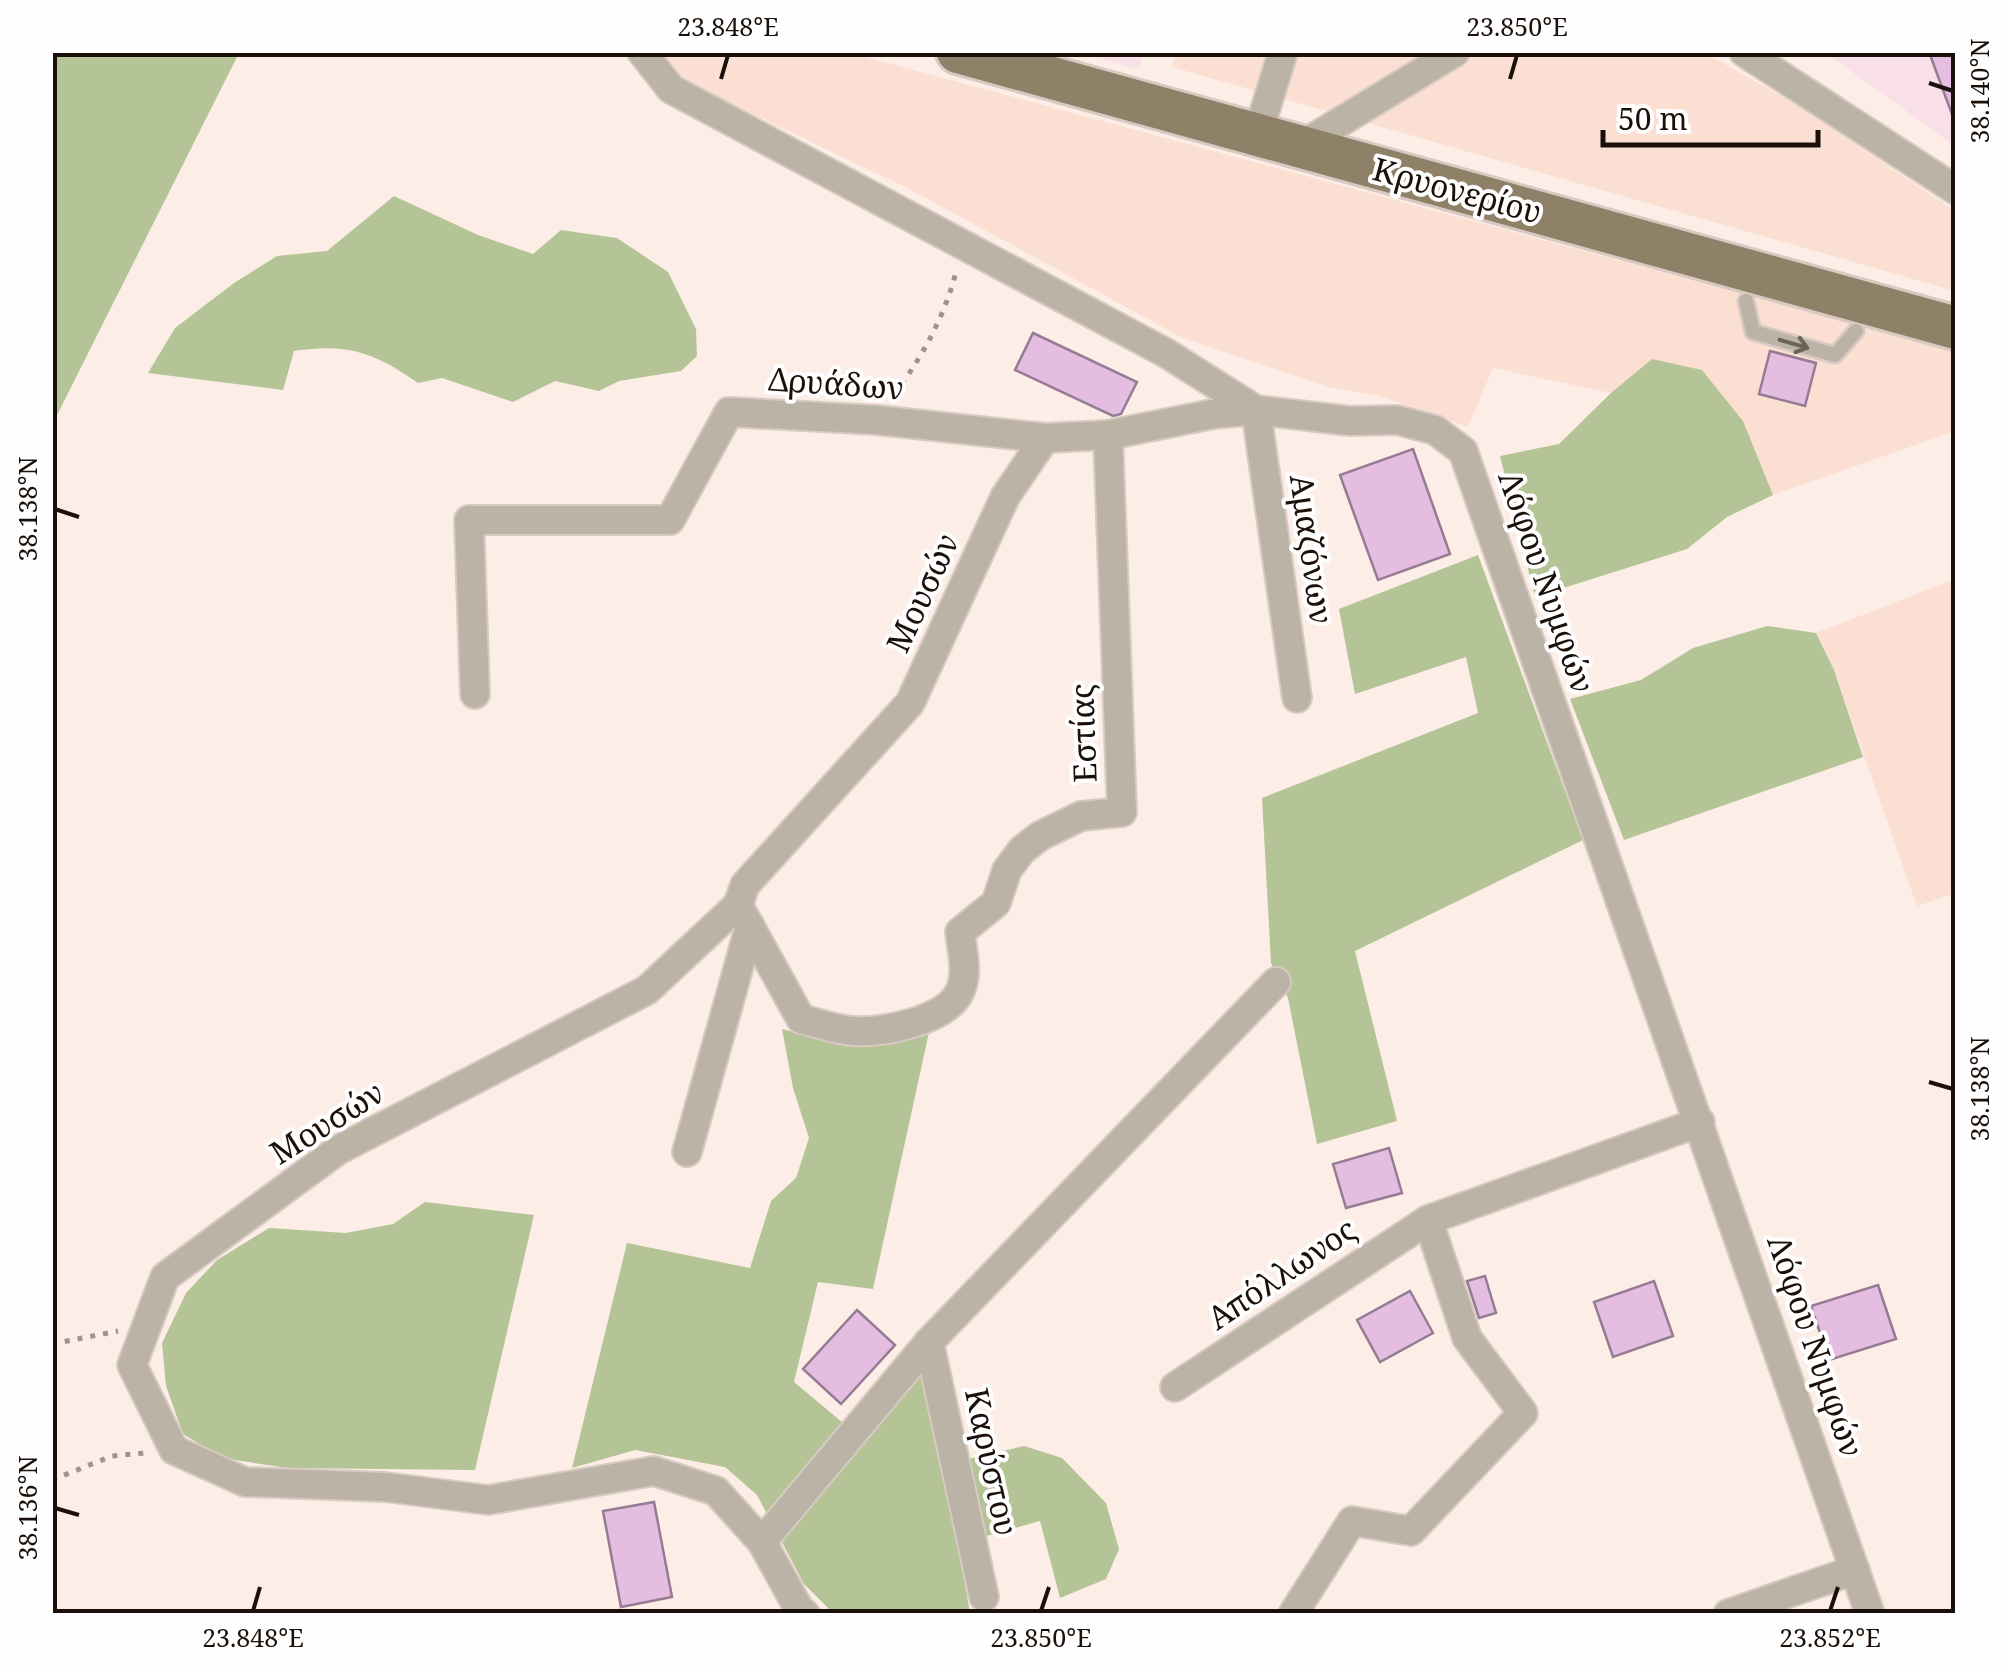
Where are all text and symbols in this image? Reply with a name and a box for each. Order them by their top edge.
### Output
text: 23.848°E [677,9,779,43]
text: 23.850°E [1466,9,1568,43]
text: 38.140°N [1962,38,1996,144]
scale bar [1603,85,1818,147]
text: 50 m [1618,98,1688,139]
street label: Κρυονερίου [1368,146,1546,233]
one-way arrow [1778,335,1809,354]
street label: Δρυάδων [767,356,905,409]
text: 38.138°N [10,456,44,562]
street label: Λόφου Νυμφών [1489,465,1606,698]
street label: Αμαζόνων [1281,471,1344,626]
street label: Μουσών [875,526,968,659]
street label: Εστίας [1059,683,1106,783]
text: 38.138°N [1962,1036,1996,1142]
street label: Μουσών [261,1070,391,1173]
street label: Απόλλωνος [1198,1207,1364,1338]
street label: Λόφου Νυμφών [1758,1229,1875,1462]
street label: Καρύστου [956,1384,1029,1539]
text: 38.136°N [10,1455,44,1561]
text: 23.848°E [202,1620,304,1654]
text: 23.850°E [990,1620,1092,1654]
text: 23.852°E [1779,1620,1881,1654]

